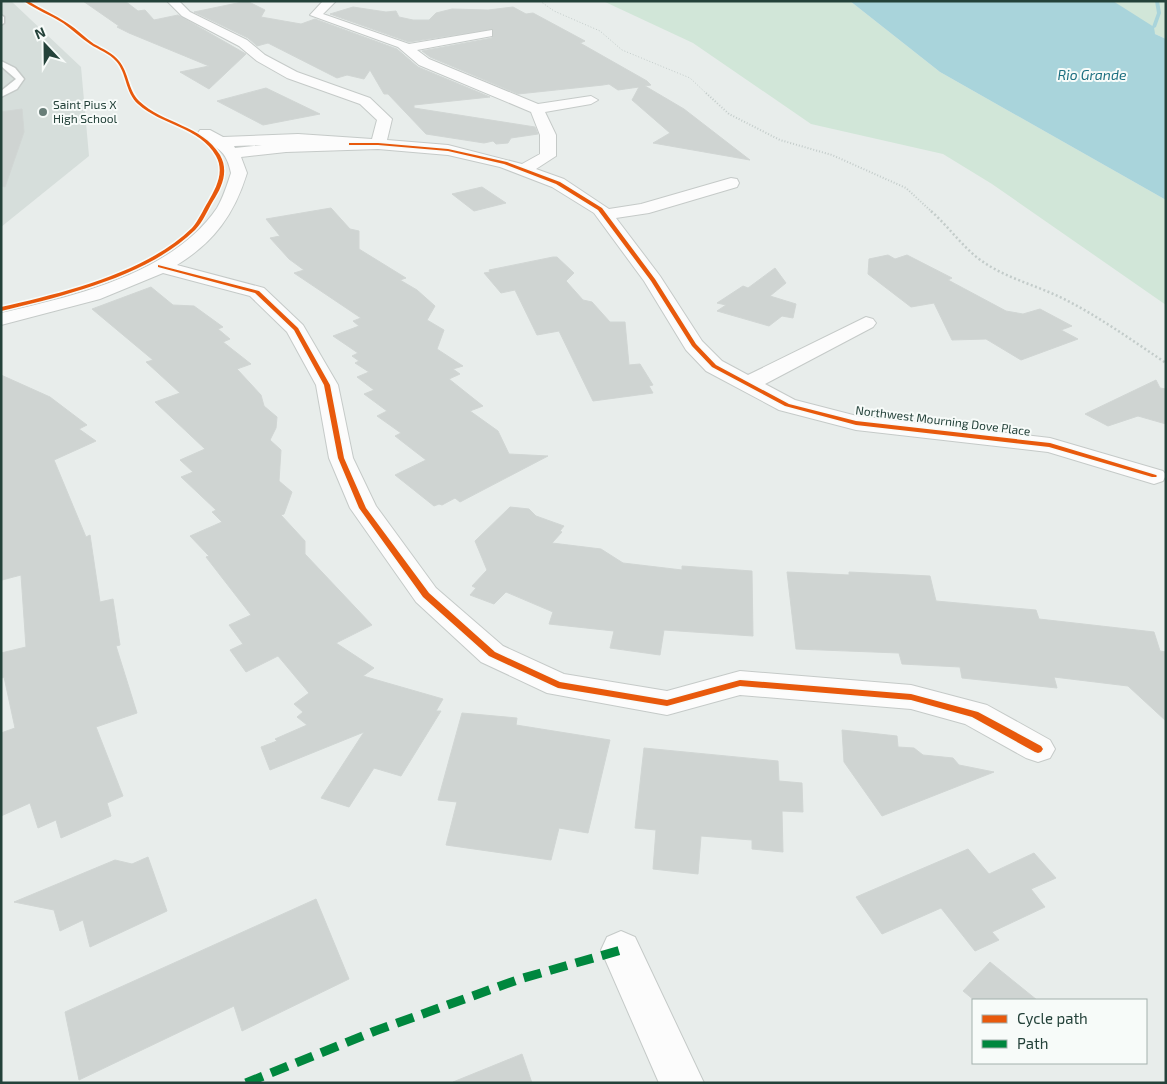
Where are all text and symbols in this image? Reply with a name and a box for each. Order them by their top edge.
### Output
north arrow [20,20,70,70]
text: N [32,23,48,42]
water label: Rio Grande [1058,66,1127,83]
place label: Saint Pius X High School [53,97,118,125]
marker: Saint Pius X High School [37,106,49,118]
street label: Northwest Mourning Dove Place [855,402,1031,438]
legend [972,999,1147,1064]
text: Cycle path [1017,1009,1088,1027]
text: Path [1017,1034,1048,1052]

